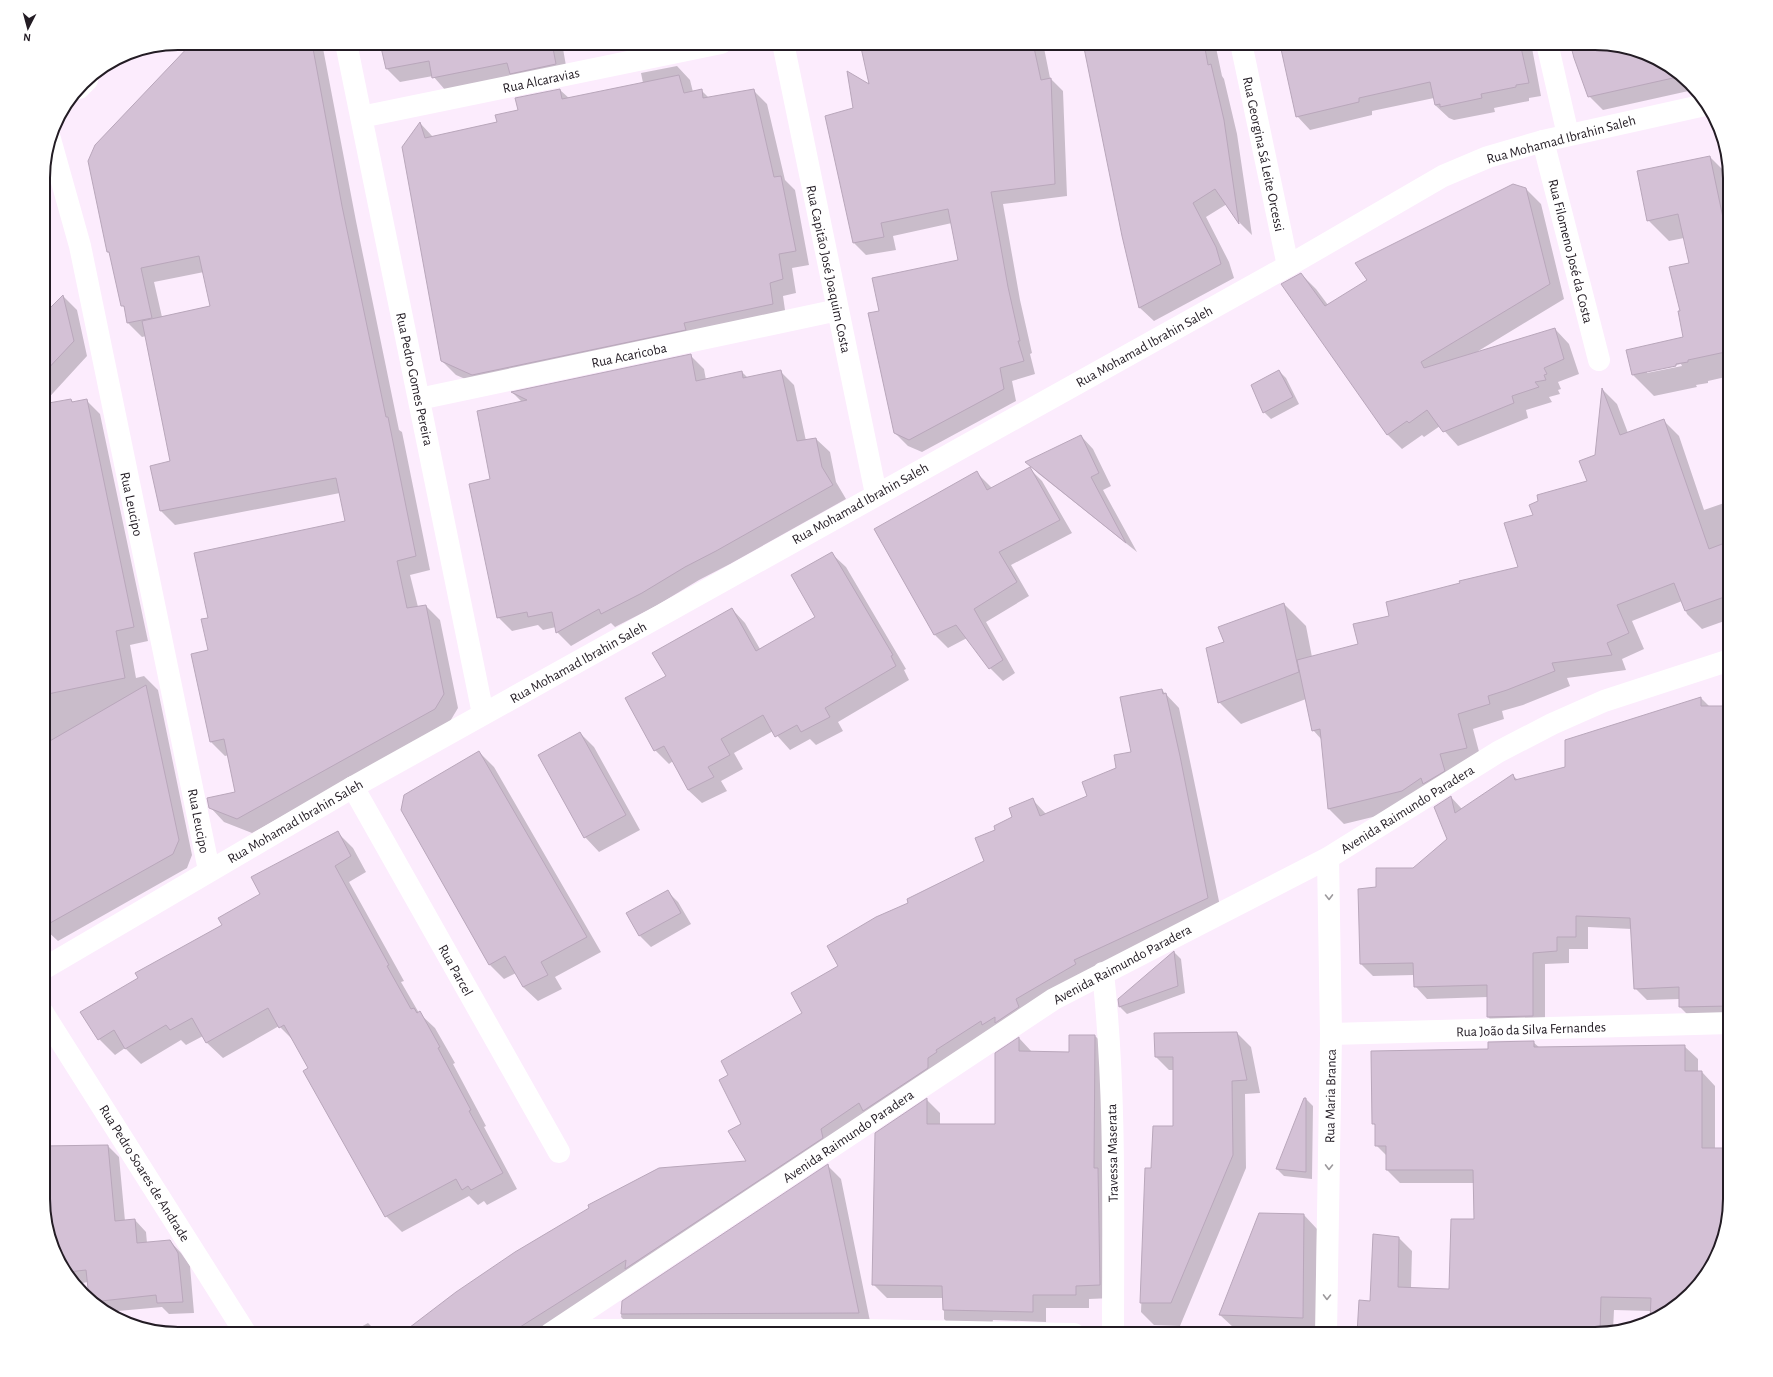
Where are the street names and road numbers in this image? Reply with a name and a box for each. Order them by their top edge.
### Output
street label: Rua Alcaravias [502,66,581,96]
street label: Rua Georgina Sá Leite Orcessi [1240,75,1286,233]
street label: Rua Mohamad Ibrahin Saleh [1485,113,1637,167]
street label: Rua Filomeno José da Costa [1545,178,1595,325]
street label: Rua Capitão José Joaquim Costa [803,184,853,355]
street label: Rua Mohamad Ibrahin Saleh [1074,303,1215,390]
street label: Rua Pedro Gomes Pereira [393,311,435,448]
street label: Rua Acaricoba [590,341,669,371]
street label: Rua Mohamad Ibrahin Saleh [790,460,931,547]
street label: Rua Leucipo [117,471,145,538]
street label: Rua Mohamad Ibrahin Saleh [508,619,649,706]
street label: Avenida Raimundo Paradera [1338,763,1477,857]
street label: Rua Mohamad Ibrahin Saleh [225,777,366,866]
street label: Rua Leucipo [185,788,211,855]
street label: Avenida Raimundo Paradera [1051,922,1194,1007]
street label: Rua Parcel [435,942,475,999]
street label: Rua João da Silva Fernandes [1456,1020,1606,1040]
street label: Rua Maria Branca [1323,1048,1339,1143]
street label: Avenida Raimundo Paradera [781,1088,917,1186]
street label: Rua Pedro Soares de Andrade [96,1103,192,1244]
street label: Travessa Maserata [1105,1103,1121,1202]

